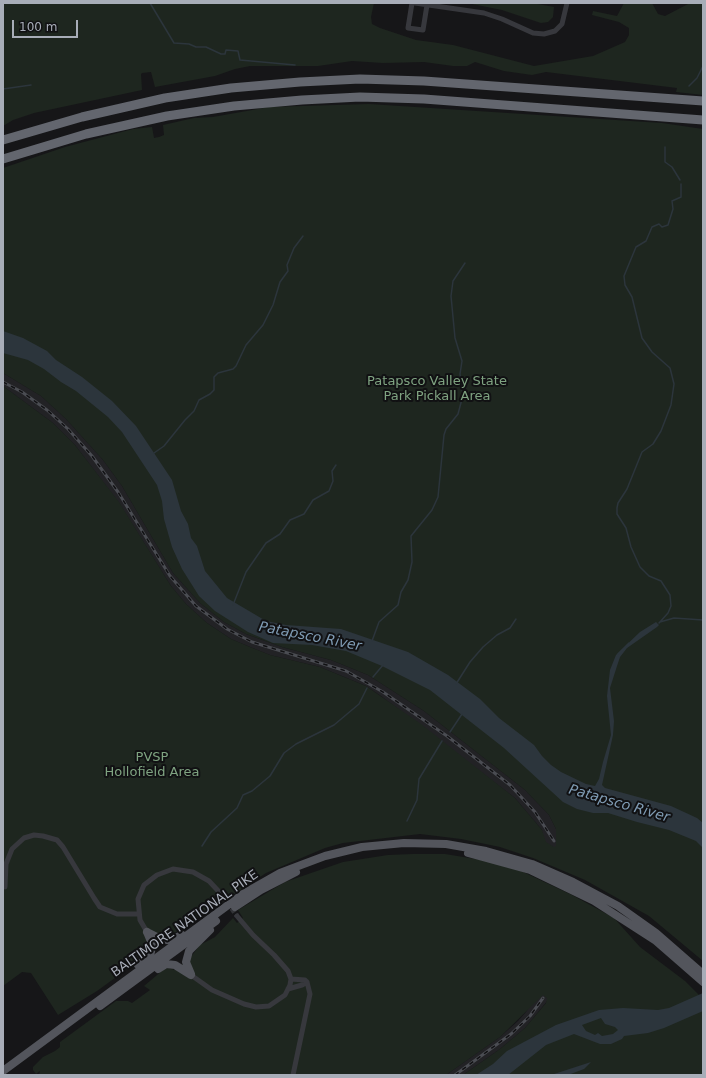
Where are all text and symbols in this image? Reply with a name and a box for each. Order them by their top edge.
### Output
scale bar [14,12,80,38]
text: 100 m [19,20,57,34]
park label: Patapsco Valley State Park Pickall Area [367,374,507,405]
water label: Patapsco River [257,619,363,655]
park label: PVSP Hollofield Area [104,750,200,781]
water label: Patapsco River [567,782,671,826]
street label: BALTIMORE NATIONAL PIKE [108,867,262,981]

